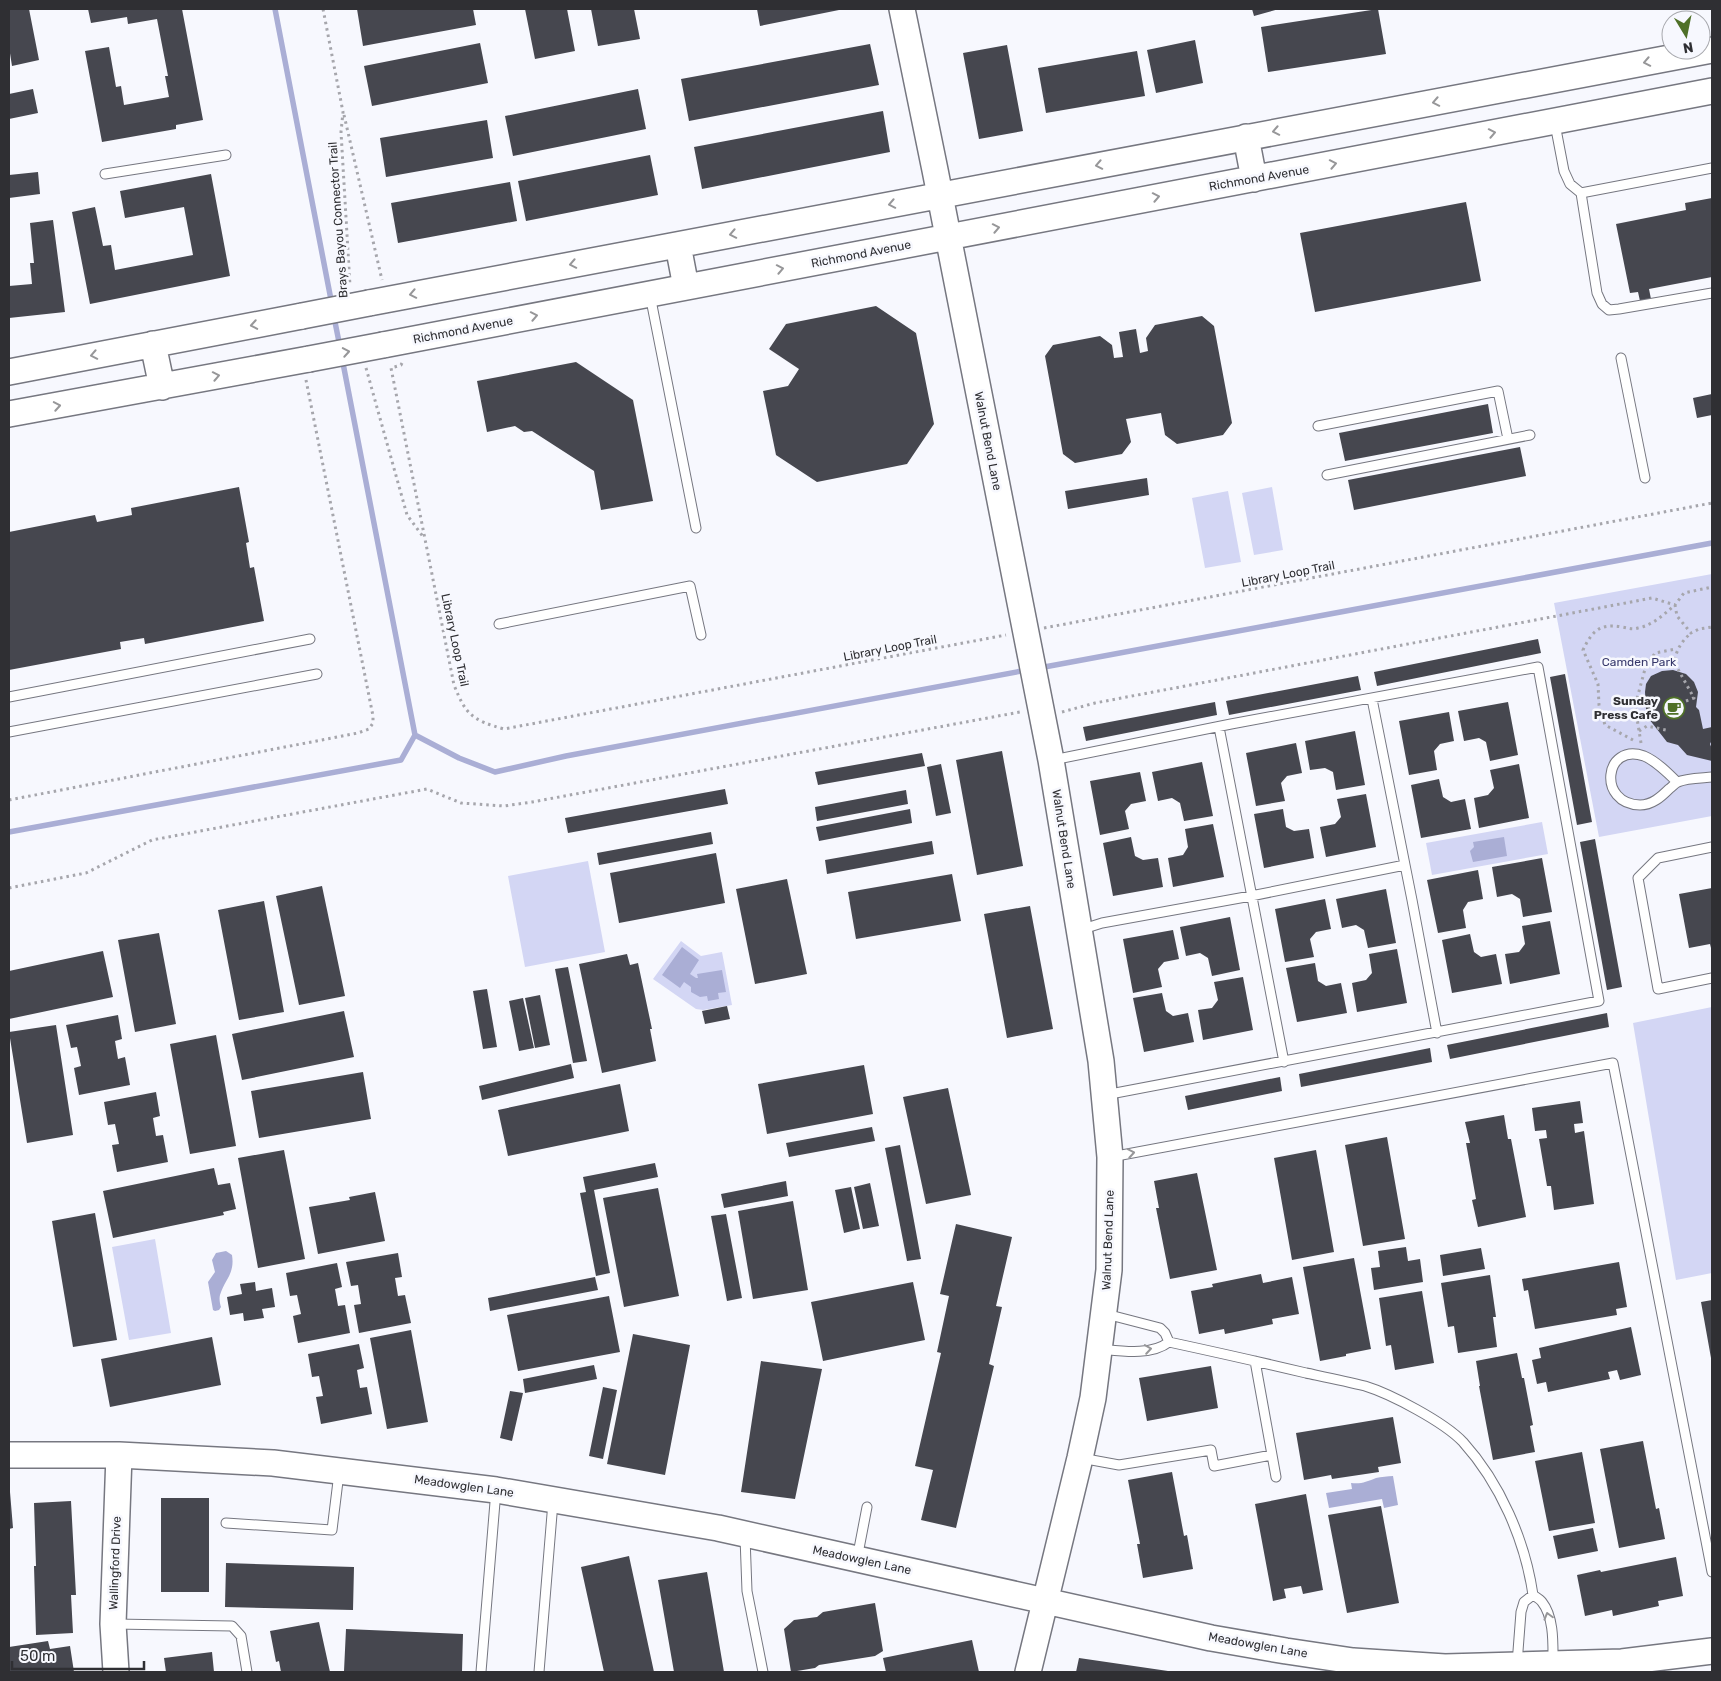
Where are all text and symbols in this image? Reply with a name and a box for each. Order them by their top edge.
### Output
north arrow [1661,10,1711,60]
text: N [1682,38,1695,57]
one-way arrow [1643,56,1652,67]
one-way arrow [1431,96,1440,106]
one-way arrow [1272,126,1281,136]
one-way arrow [1488,128,1497,139]
street label: Brays Bayou Connector Trail [326,141,350,299]
one-way arrow [1095,159,1104,170]
one-way arrow [1328,159,1337,169]
street label: Richmond Avenue [1208,162,1310,194]
one-way arrow [1151,192,1160,203]
one-way arrow [888,198,897,209]
one-way arrow [992,223,1001,234]
one-way arrow [728,229,737,239]
street label: Richmond Avenue [810,237,912,271]
one-way arrow [569,259,577,269]
one-way arrow [775,265,784,275]
one-way arrow [409,289,418,299]
one-way arrow [530,312,538,322]
street label: Richmond Avenue [412,313,514,347]
one-way arrow [250,320,258,330]
one-way arrow [342,347,350,358]
one-way arrow [90,350,99,360]
one-way arrow [212,371,221,382]
street label: Walnut Bend Lane [972,390,1005,492]
one-way arrow [52,401,61,411]
street label: Library Loop Trail [1240,558,1336,590]
street label: Library Loop Trail [438,592,472,688]
street label: Library Loop Trail [842,632,938,664]
park label: Camden Park [1602,655,1677,669]
place label: Sunday Press Cafe [1594,694,1658,722]
cafe icon: Sunday Press Cafe [1662,696,1686,720]
street label: Walnut Bend Lane [1049,788,1079,890]
one-way arrow [1126,1149,1135,1159]
street label: Walnut Bend Lane [1099,1189,1117,1290]
one-way arrow [1144,1345,1152,1355]
street label: Meadowglen Lane [413,1472,515,1500]
street label: Wallingford Drive [106,1516,124,1610]
street label: Meadowglen Lane [811,1543,913,1577]
one-way arrow [1543,1612,1553,1620]
street label: Meadowglen Lane [1207,1629,1309,1661]
scale bar [12,1638,145,1670]
text: 50 m [20,1647,55,1665]

